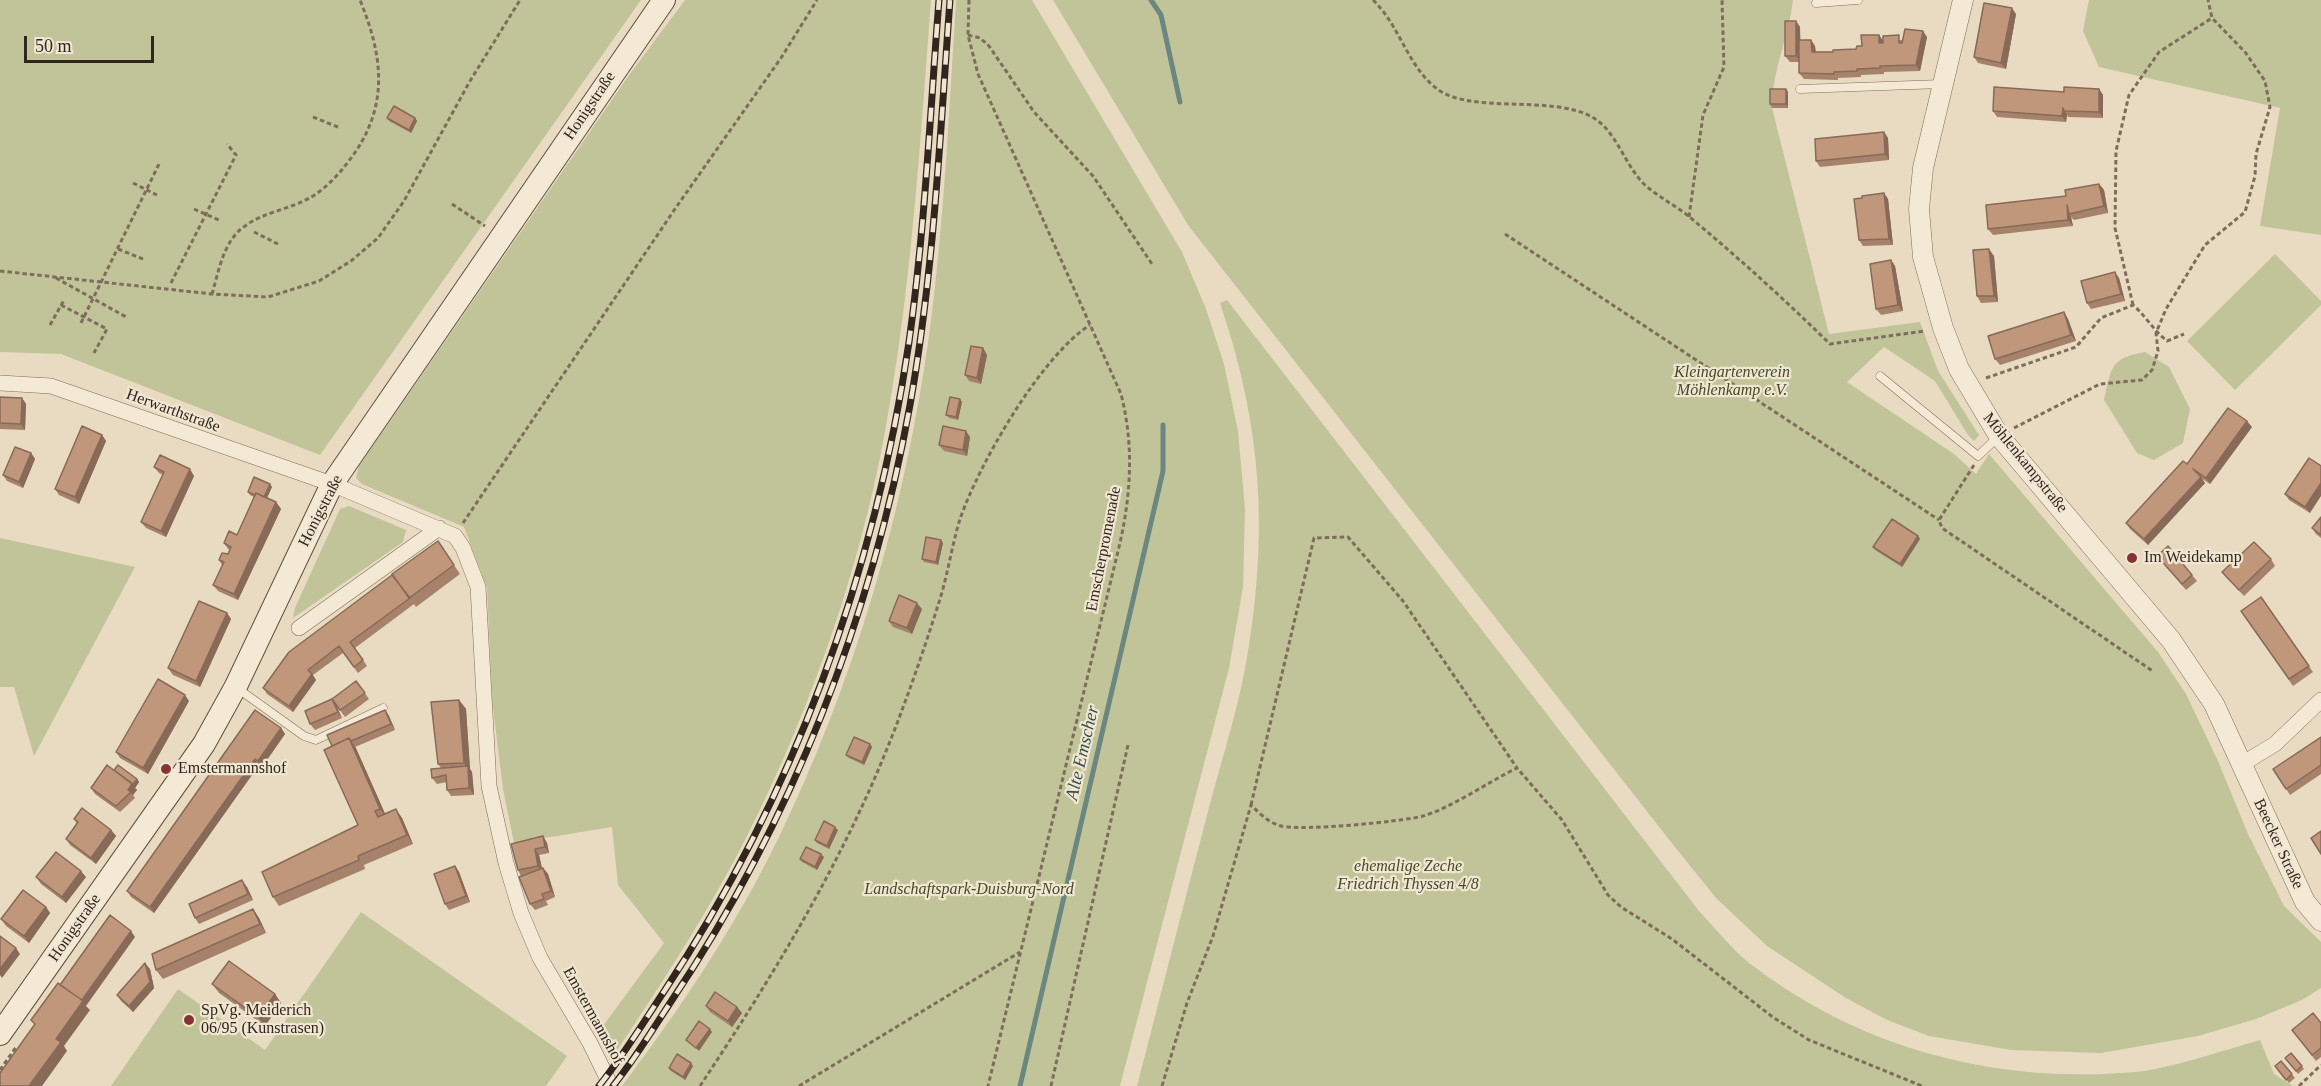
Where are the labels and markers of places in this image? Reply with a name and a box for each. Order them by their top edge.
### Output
place label: Im Weidekamp [2144,548,2242,568]
marker: Im Weidekamp [2125,551,2139,565]
place label: Emstermannshof [178,759,286,779]
marker: Emstermannshof [159,762,173,776]
place label: SpVg. Meiderich 06/95 (Kunstrasen) [201,1001,324,1039]
marker: SpVg. Meiderich 06/95 (Kunstrasen) [182,1013,196,1027]

